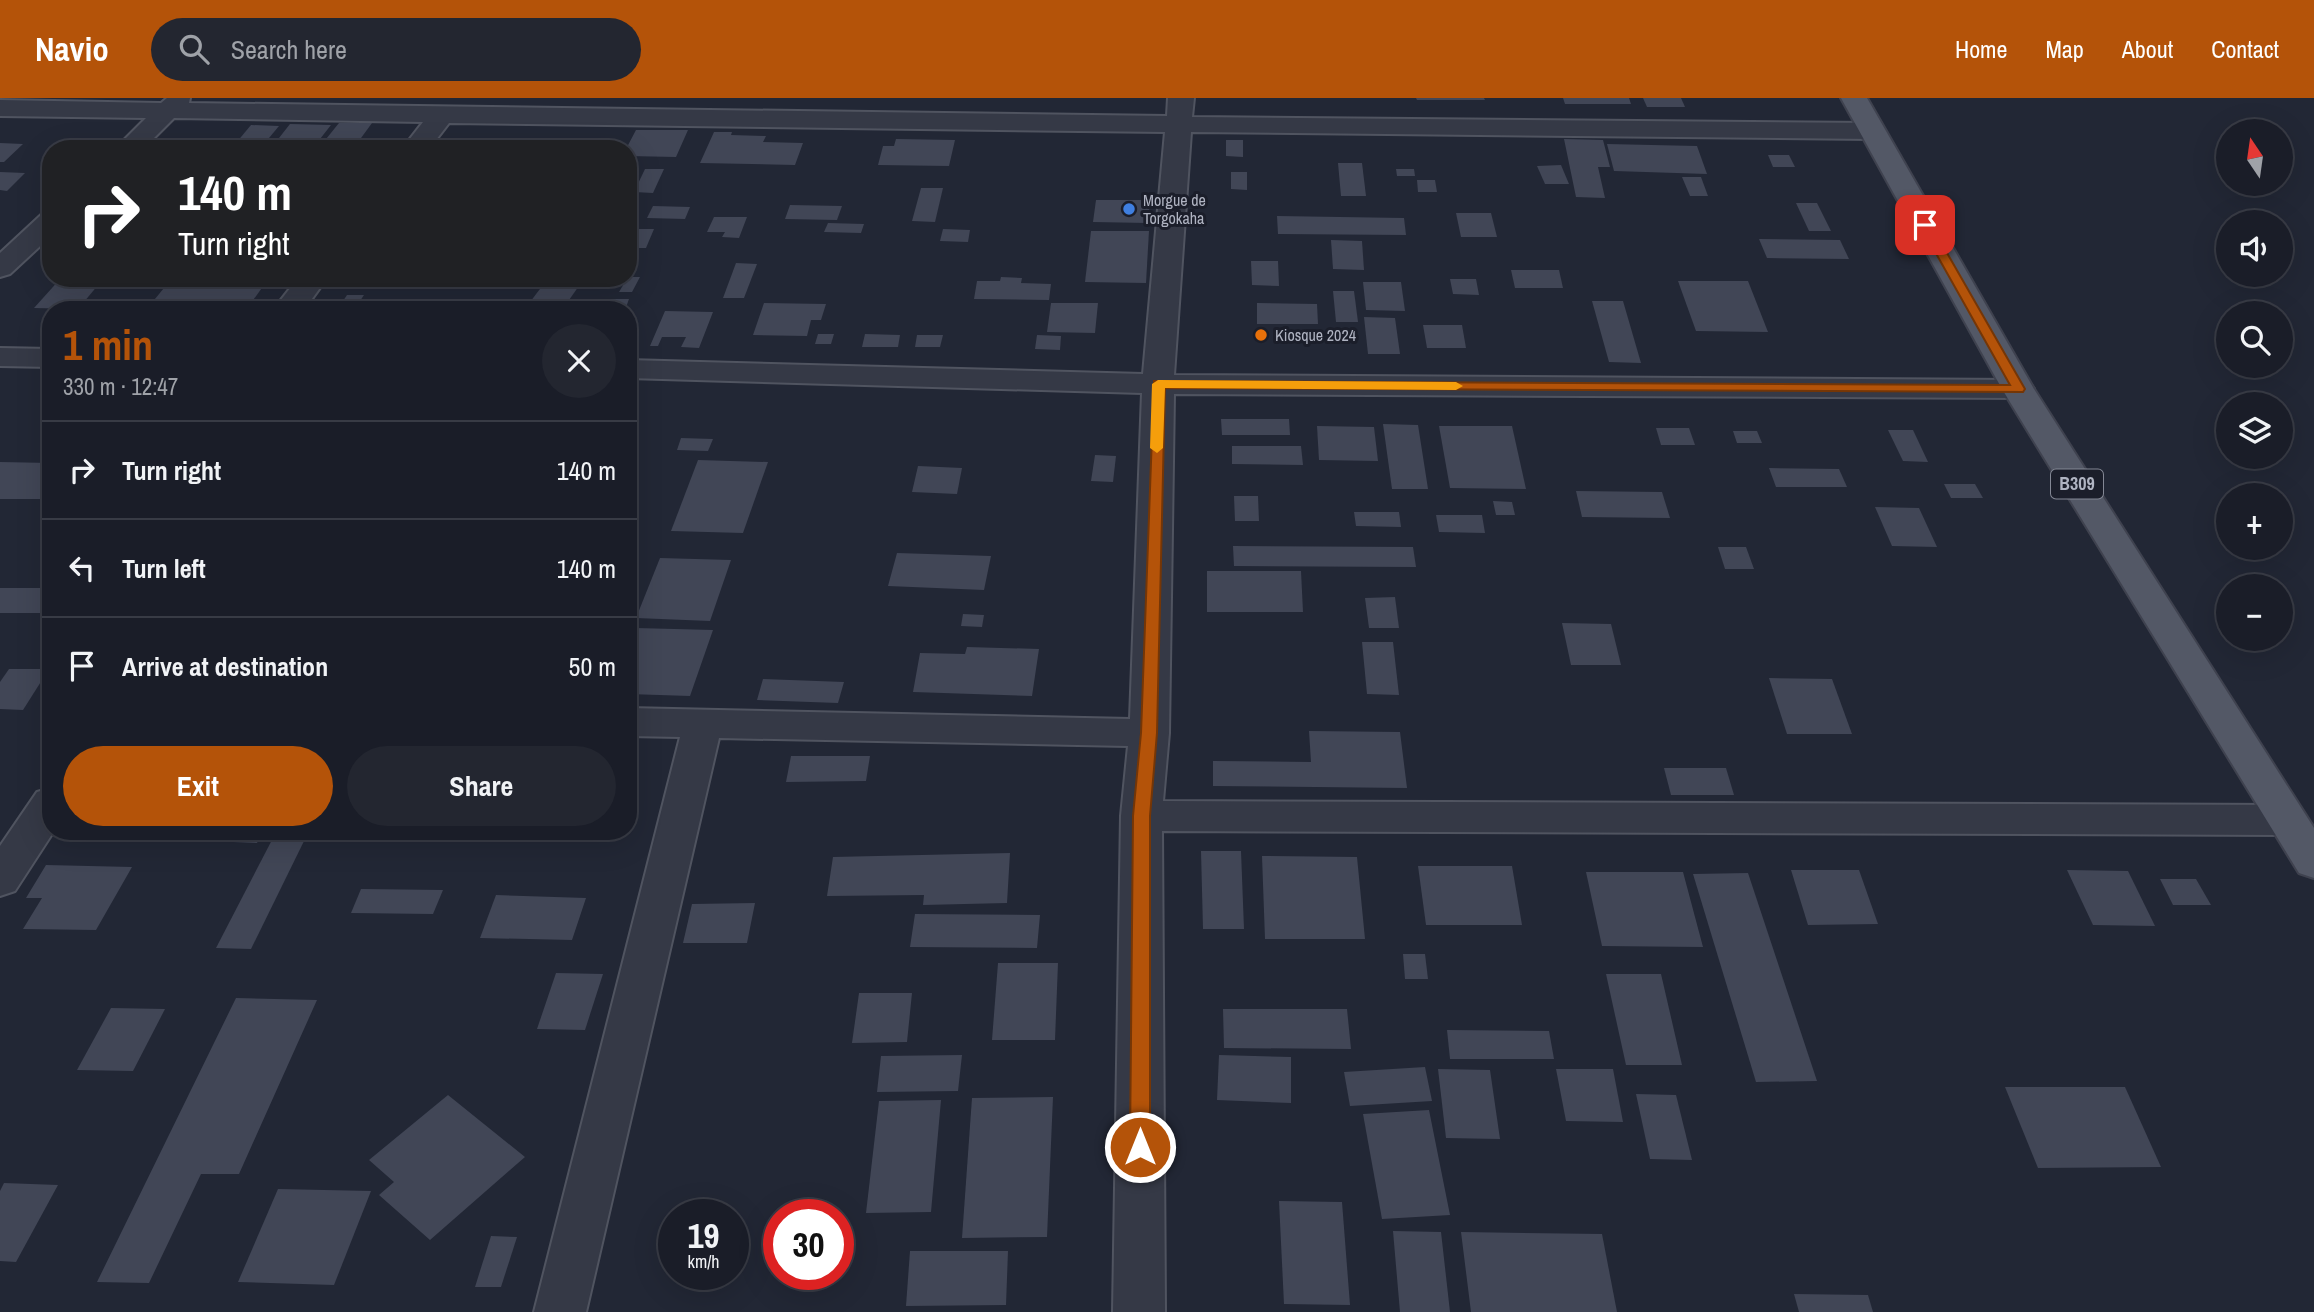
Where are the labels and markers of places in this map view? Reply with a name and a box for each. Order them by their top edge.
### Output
place label: Morgue de Torgokaha [1143,189,1206,229]
pin [1895,195,1955,255]
marker: Morgue de Torgokaha [1121,201,1137,217]
place label: Kiosque 2024 [1275,324,1356,346]
marker: Kiosque 2024 [1253,327,1269,343]

